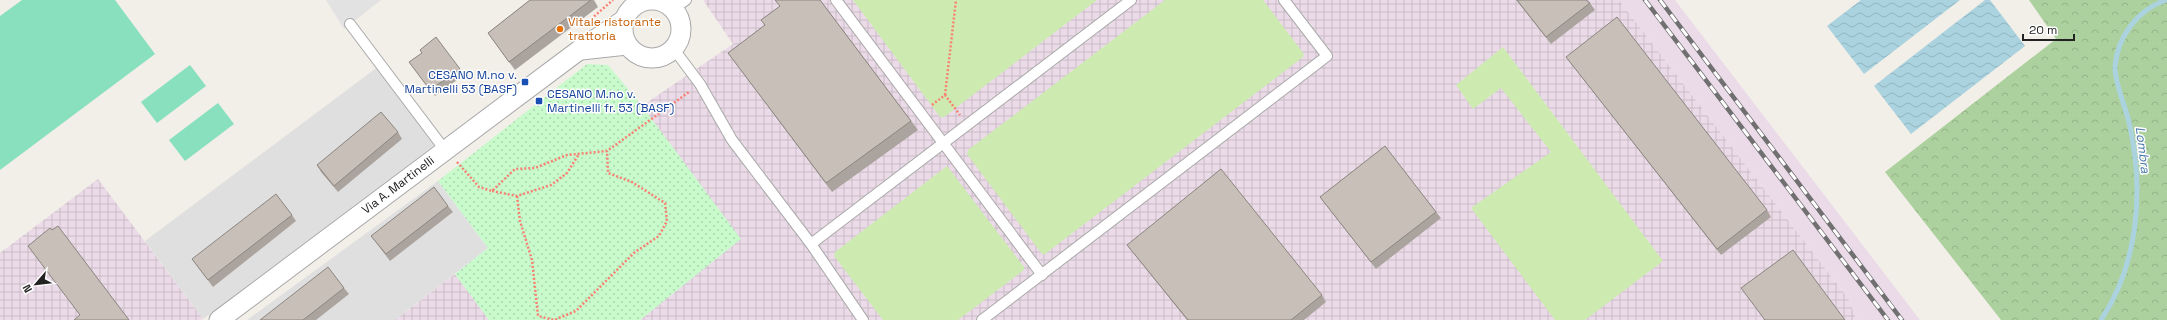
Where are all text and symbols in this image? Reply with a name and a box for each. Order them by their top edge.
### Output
place label: Vitale ristorante trattoria [568,14,661,44]
scale bar [2023,16,2074,42]
text: 20 m [2029,22,2057,38]
marker: Vitale ristorante trattoria [555,24,565,34]
place label: CESANO M.no v. Martinelli 53 (BASF) [405,67,517,97]
marker: CESANO M.no v. Martinelli 53 (BASF) [520,77,530,87]
place label: CESANO M.no v. Martinelli fr. 53 (BASF) [547,86,674,116]
marker: CESANO M.no v. Martinelli fr. 53 (BASF) [534,96,544,106]
water label: Lombra [2132,126,2154,175]
street label: Via A. Martinelli [358,152,438,218]
north arrow [16,264,56,304]
text: N [19,282,35,295]

